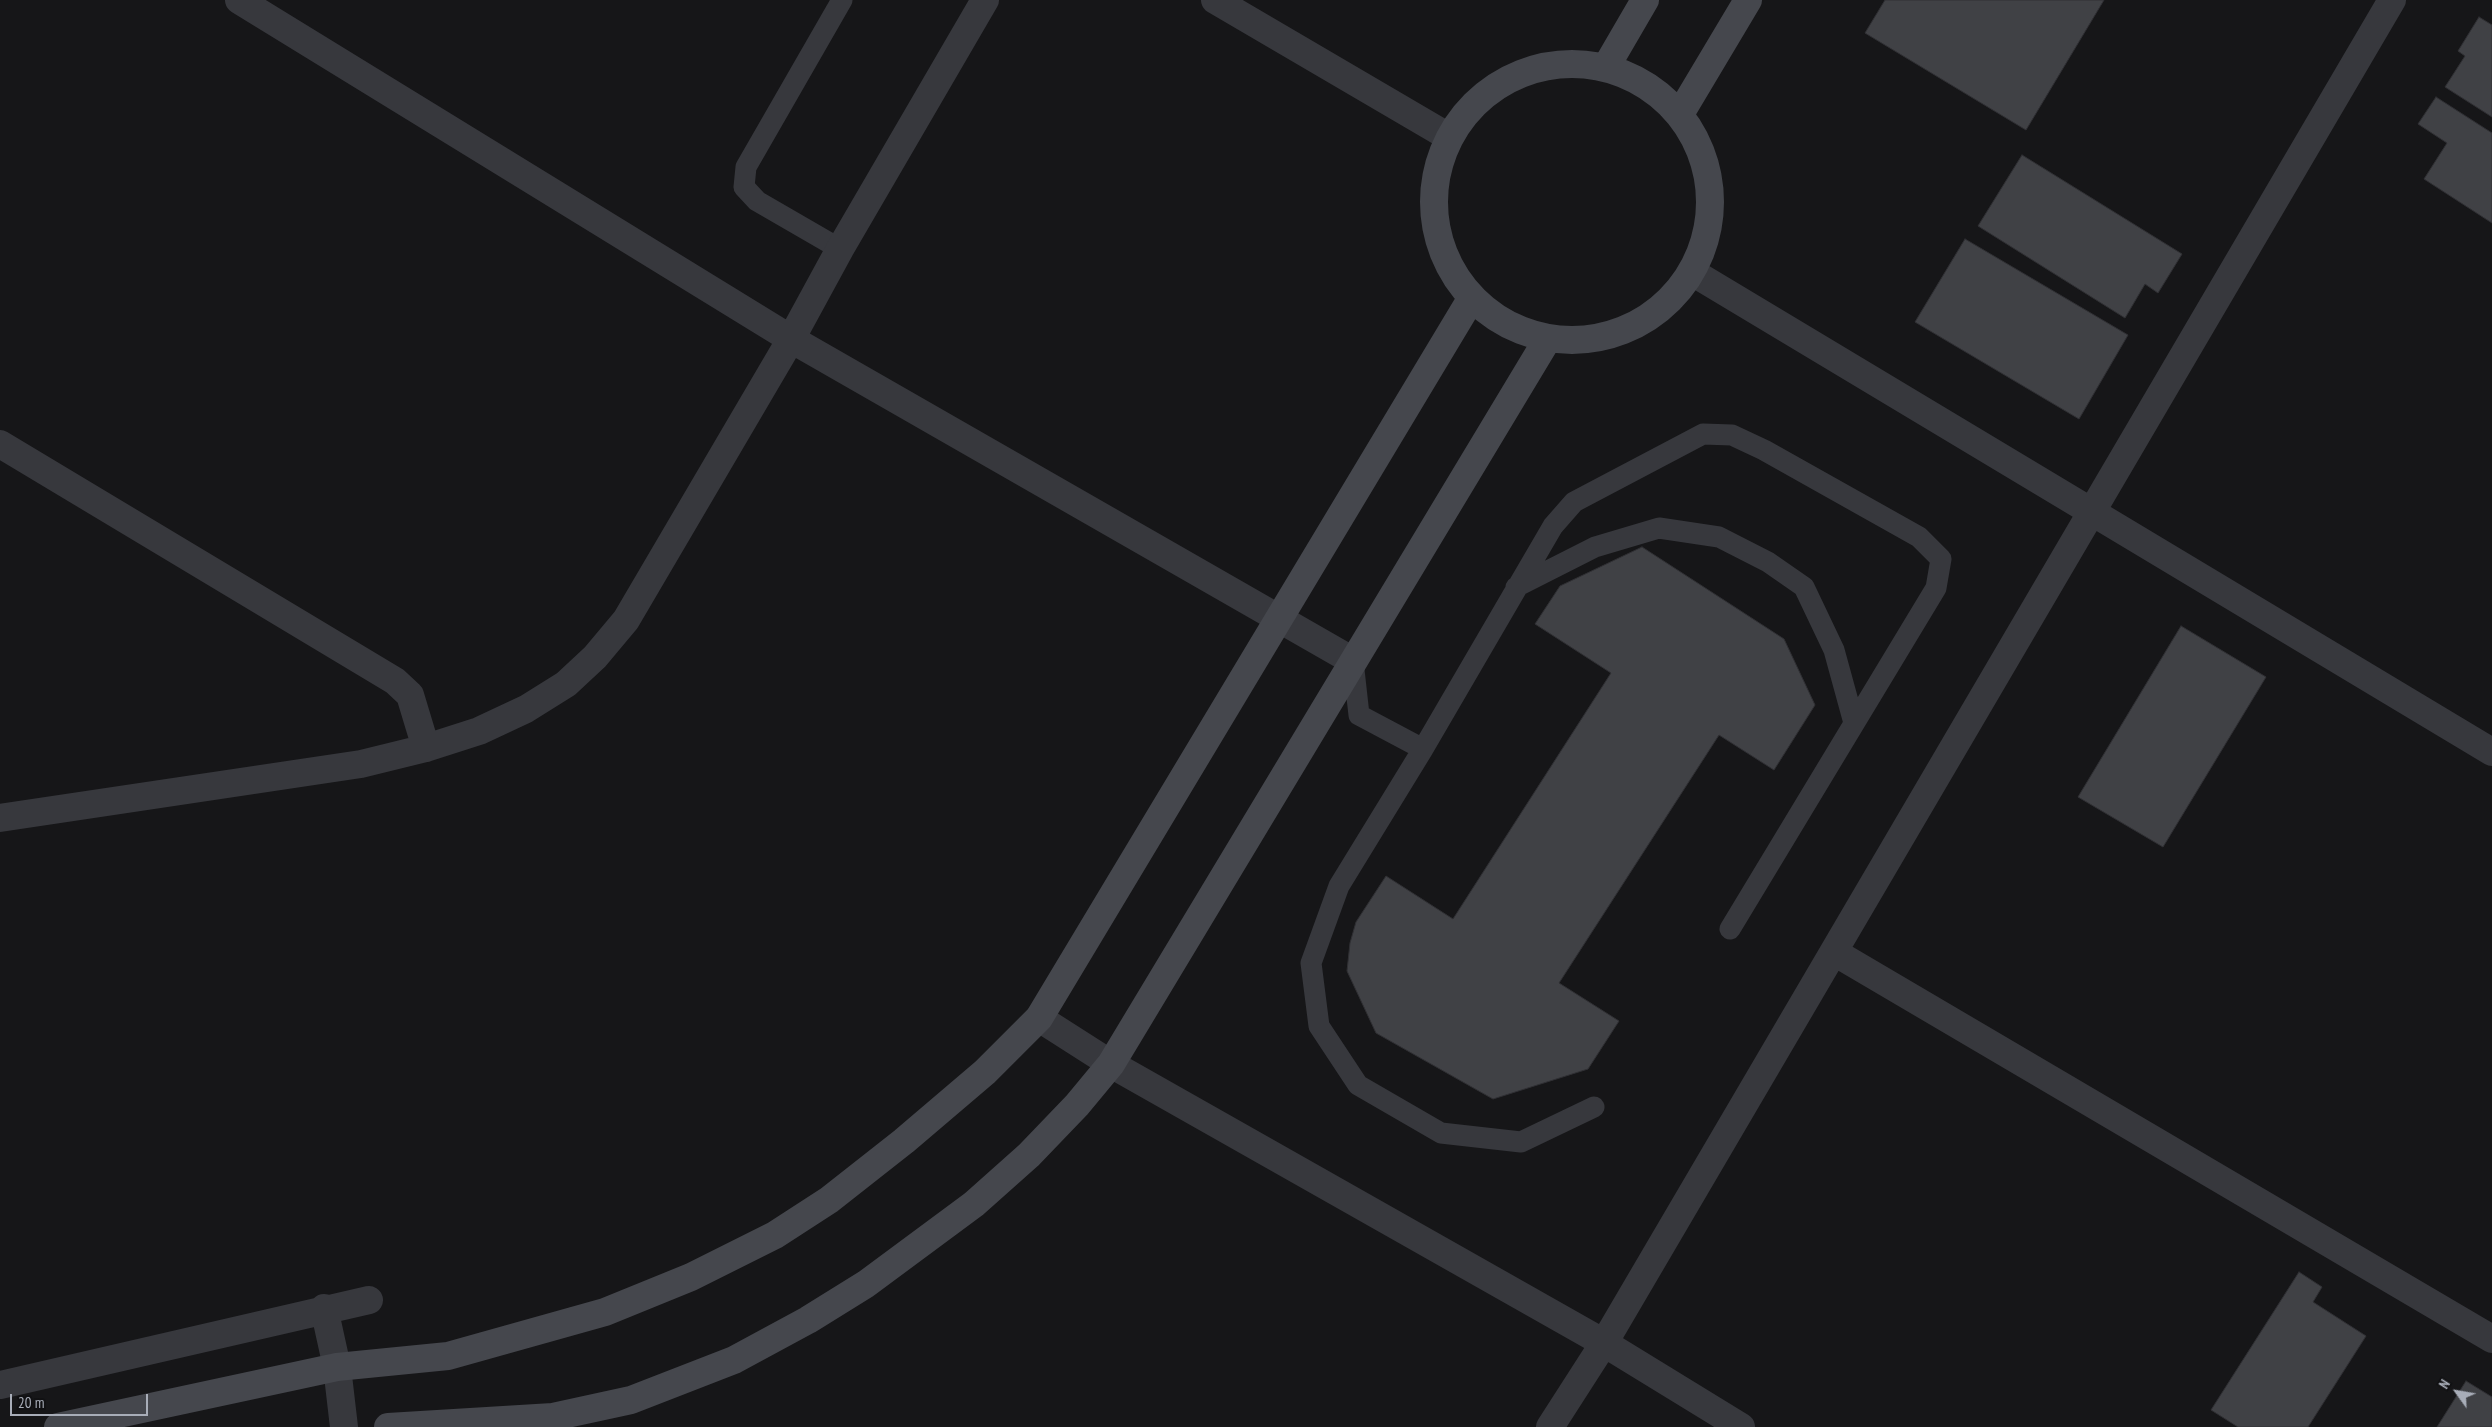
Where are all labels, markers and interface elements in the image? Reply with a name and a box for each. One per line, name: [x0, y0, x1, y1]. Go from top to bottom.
north arrow: [2432, 1367, 2482, 1417]
text: N: [2435, 1376, 2454, 1392]
scale bar: [12, 1384, 150, 1416]
text: 20 m: [18, 1393, 44, 1412]

